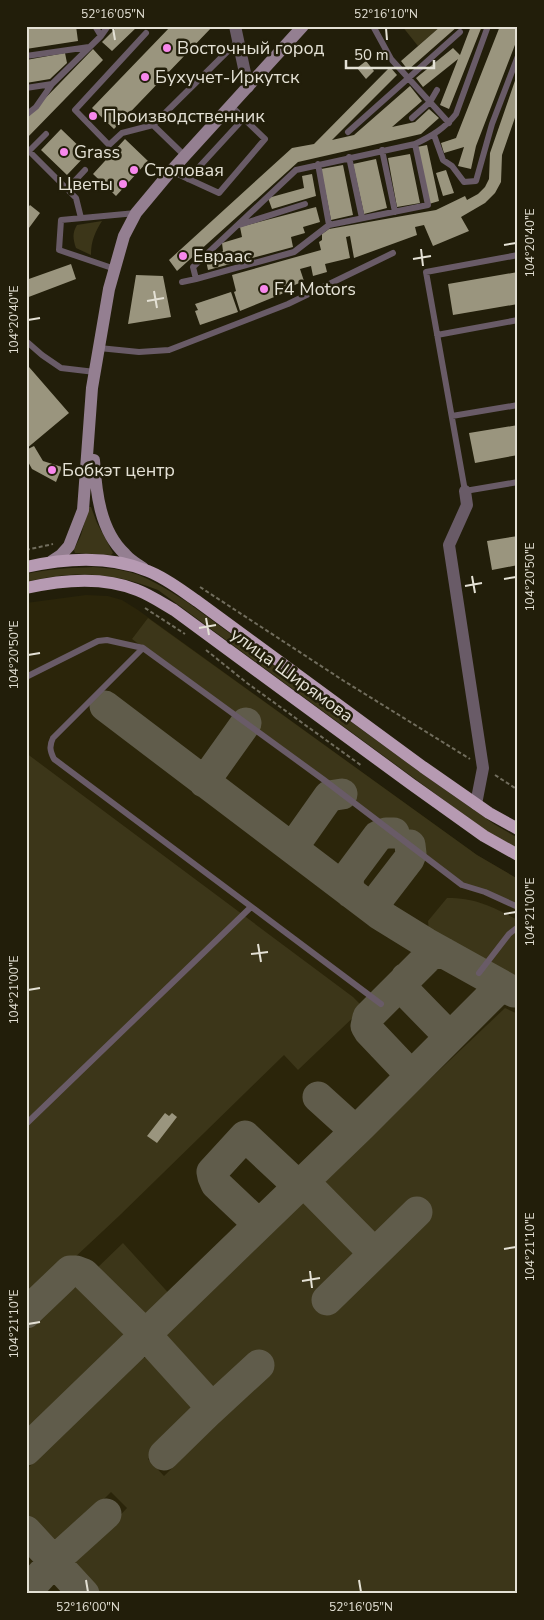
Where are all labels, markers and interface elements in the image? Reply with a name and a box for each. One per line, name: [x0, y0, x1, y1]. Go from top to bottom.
text: 52°16'05"N: [81, 6, 145, 22]
text: 52°16'10"N: [354, 6, 418, 22]
place label: Восточный город: [177, 36, 325, 60]
scale bar: [346, 38, 434, 70]
marker: Восточный город: [161, 42, 173, 54]
text: 50 m: [354, 45, 389, 65]
place label: Бухучет-Иркутск: [155, 65, 300, 89]
marker: Бухучет-Иркутск: [139, 71, 151, 83]
place label: Производственник: [103, 104, 265, 128]
marker: Производственник: [87, 110, 99, 122]
place label: Grass: [74, 140, 120, 164]
marker: Grass: [58, 146, 70, 158]
place label: Столовая: [144, 158, 224, 182]
marker: Столовая: [128, 164, 140, 176]
place label: Цветы: [58, 172, 113, 196]
marker: Цветы: [117, 178, 129, 190]
text: 104°20'40"E: [522, 208, 538, 278]
place label: Евраас: [193, 244, 252, 268]
marker: Евраас: [177, 250, 189, 262]
place label: F4 Motors: [274, 277, 356, 301]
marker: F4 Motors: [258, 283, 270, 295]
text: 104°20'40"E: [6, 285, 22, 355]
place label: Бобкэт центр: [62, 458, 175, 482]
marker: Бобкэт центр: [46, 464, 58, 476]
text: 104°20'50"E: [522, 542, 538, 612]
text: 104°20'50"E: [6, 620, 22, 690]
street label: улица Ширямова: [226, 622, 358, 728]
text: 104°21'00"E: [522, 877, 538, 947]
text: 104°21'00"E: [6, 955, 22, 1025]
text: 104°21'10"E: [522, 1212, 538, 1282]
text: 104°21'10"E: [6, 1289, 22, 1359]
text: 52°16'00"N: [56, 1599, 120, 1615]
text: 52°16'05"N: [329, 1599, 393, 1615]

